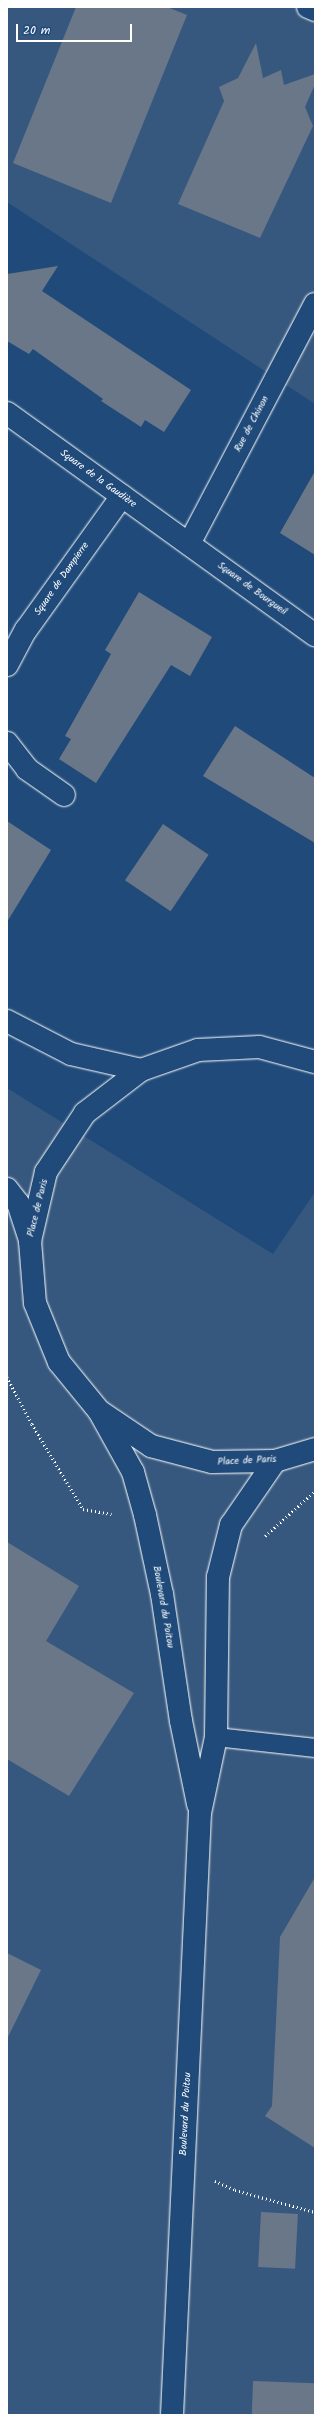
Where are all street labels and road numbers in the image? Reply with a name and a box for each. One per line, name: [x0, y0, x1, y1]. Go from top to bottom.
street label: Rue de Chinon: [232, 394, 272, 454]
street label: Square de la Gaudière: [58, 447, 138, 511]
street label: Square de Dampierre: [32, 540, 92, 618]
street label: Square de Bourgueil: [215, 560, 289, 618]
street label: Place de Paris: [25, 1178, 51, 1238]
street label: Place de Paris: [217, 1453, 277, 1469]
street label: Boulevard du Poitou: [150, 1565, 176, 1649]
street label: Boulevard du Poitou: [178, 2072, 194, 2156]

